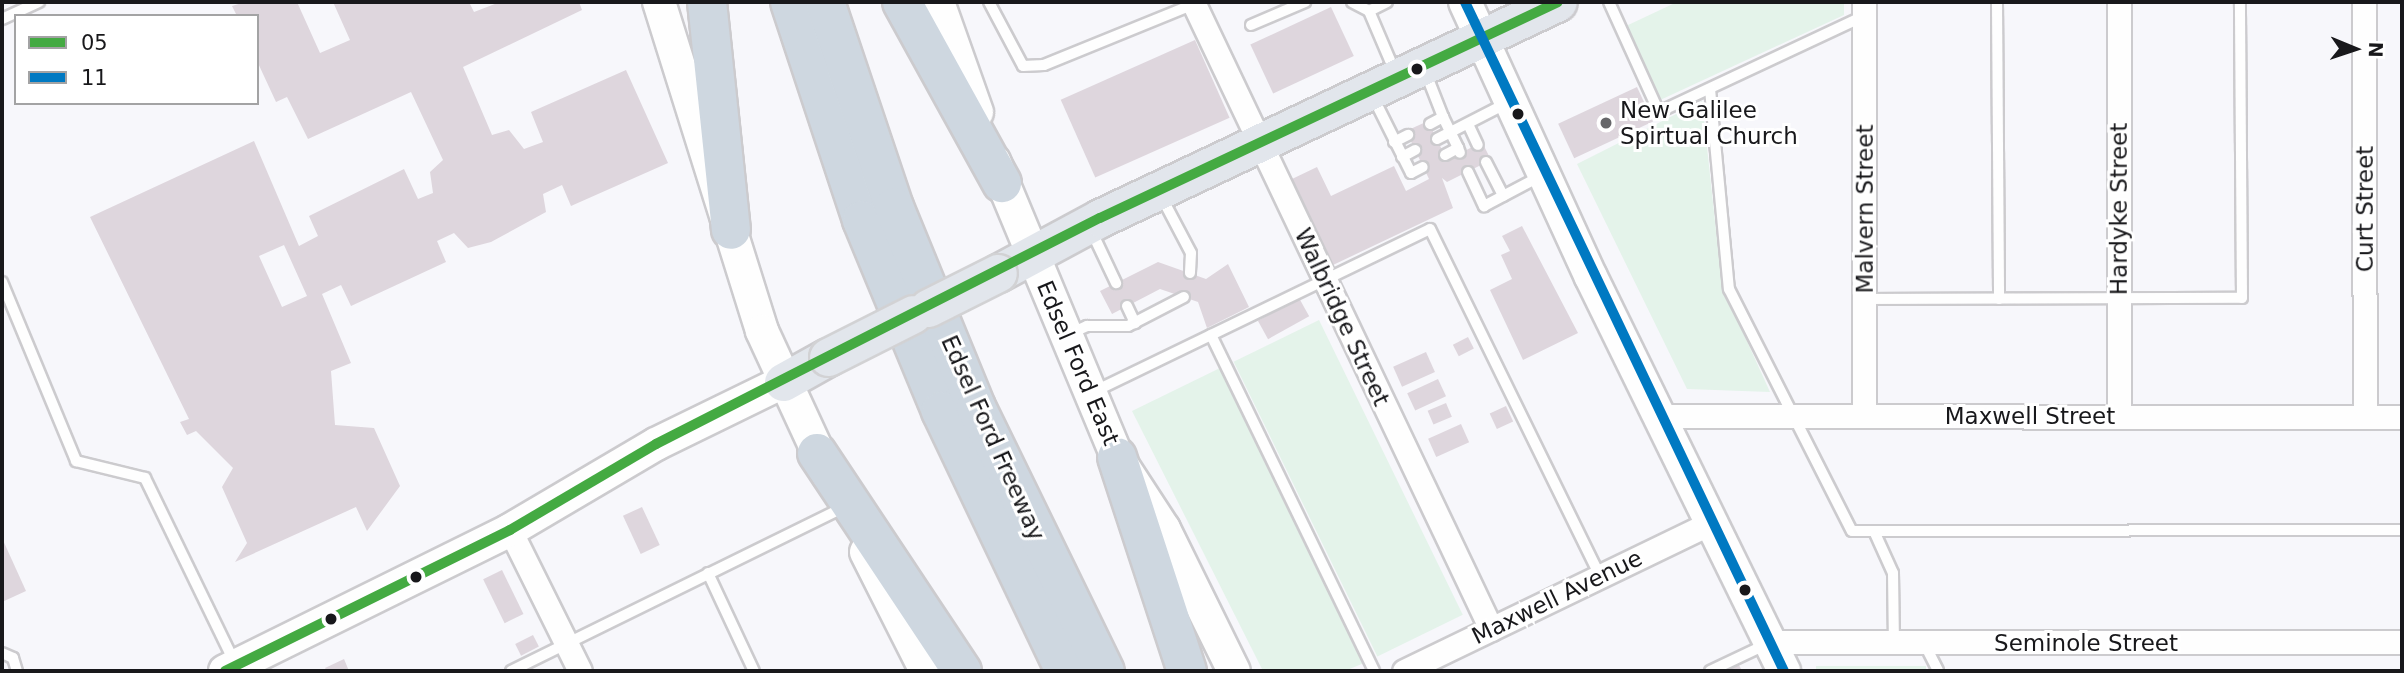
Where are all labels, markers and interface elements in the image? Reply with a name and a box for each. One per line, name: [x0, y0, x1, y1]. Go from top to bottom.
legend: [14, 14, 259, 105]
north arrow: [2320, 14, 2390, 84]
text: 05: [81, 31, 108, 55]
text: N: [2365, 41, 2387, 58]
unlabelled marker: [1410, 62, 1424, 76]
text: 11: [81, 66, 108, 90]
place label: New Galilee Spirtual Church: [1620, 96, 1798, 150]
unlabelled marker: [1511, 107, 1525, 121]
marker: New Galilee Spirtual Church: [1598, 115, 1614, 131]
street label: Hardyke Street: [2105, 123, 2133, 295]
street label: Malvern Street: [1851, 125, 1879, 293]
street label: Curt Street: [2351, 146, 2379, 272]
street label: Walbridge Street: [1289, 224, 1395, 410]
street label: Edsel Ford East: [1031, 277, 1125, 449]
street label: Edsel Ford Freeway: [935, 331, 1051, 545]
street label: Maxwell Street: [1945, 402, 2115, 430]
street label: Maxwell Avenue: [1467, 544, 1647, 650]
unlabelled marker: [409, 570, 423, 584]
unlabelled marker: [1738, 583, 1752, 597]
unlabelled marker: [324, 612, 338, 626]
street label: Seminole Street: [1994, 629, 2178, 657]

